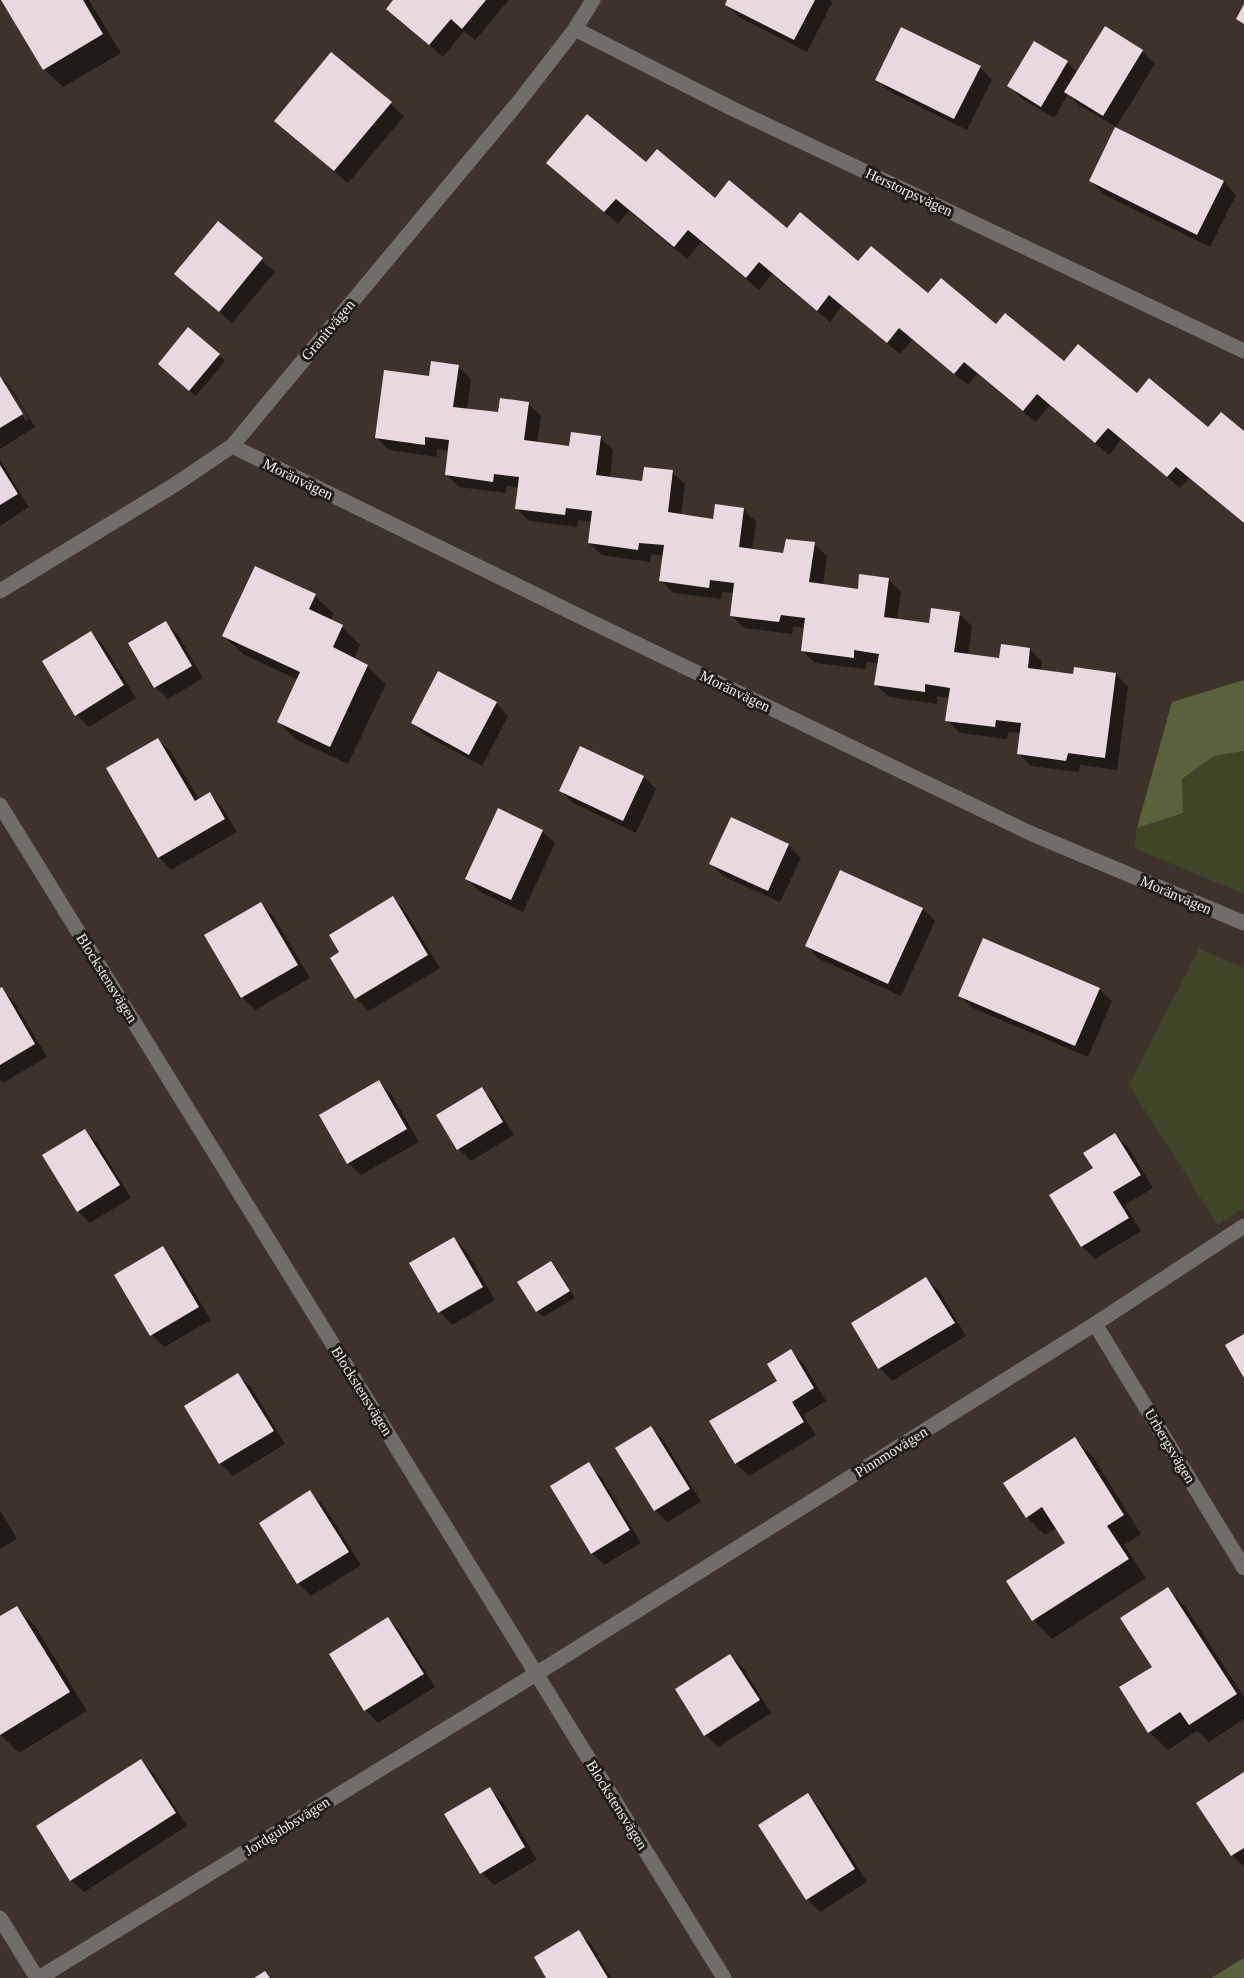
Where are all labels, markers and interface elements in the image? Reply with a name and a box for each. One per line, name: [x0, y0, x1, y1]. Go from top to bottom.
street label: Herstorpsvägen: [863, 165, 955, 219]
street label: Granitvägen: [298, 296, 358, 364]
street label: Moränvägen: [260, 455, 336, 503]
street label: Moränvägen: [697, 667, 773, 715]
street label: Moränvägen: [1138, 873, 1214, 917]
street label: Blockstensvägen: [73, 931, 141, 1026]
street label: Blockstensvägen: [328, 1344, 396, 1439]
street label: Urbergsvägen: [1142, 1406, 1199, 1486]
street label: Pinnmovägen: [852, 1423, 931, 1481]
street label: Blockstensvägen: [583, 1758, 651, 1853]
street label: Jordgubbsvägen: [241, 1793, 333, 1859]

